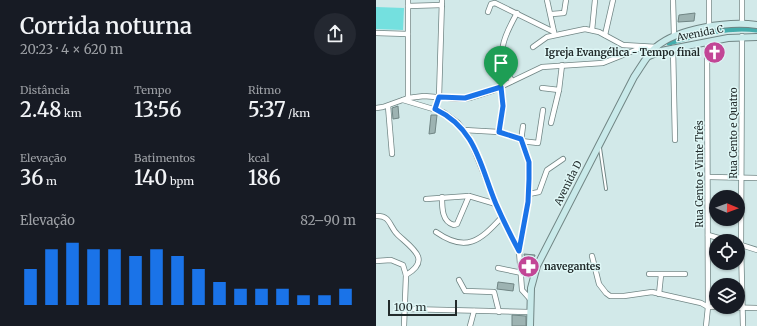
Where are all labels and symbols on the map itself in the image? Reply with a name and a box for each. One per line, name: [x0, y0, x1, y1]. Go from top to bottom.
street label: Avenida C: [674, 22, 725, 44]
church icon: Igreja Evangélica - Tempo final: [702, 39, 728, 65]
pin: [484, 46, 518, 87]
place label: Igreja Evangélica - Tempo final: [545, 46, 701, 59]
street label: Rua Cento e Quatro: [727, 87, 740, 179]
street label: Rua Cento e Vinte Três: [693, 120, 706, 228]
street label: Avenida D: [551, 158, 585, 208]
north arrow: [709, 190, 745, 226]
pharmacy icon: navegantes: [516, 253, 542, 279]
place label: navegantes: [544, 260, 600, 273]
scale bar: [388, 298, 457, 317]

